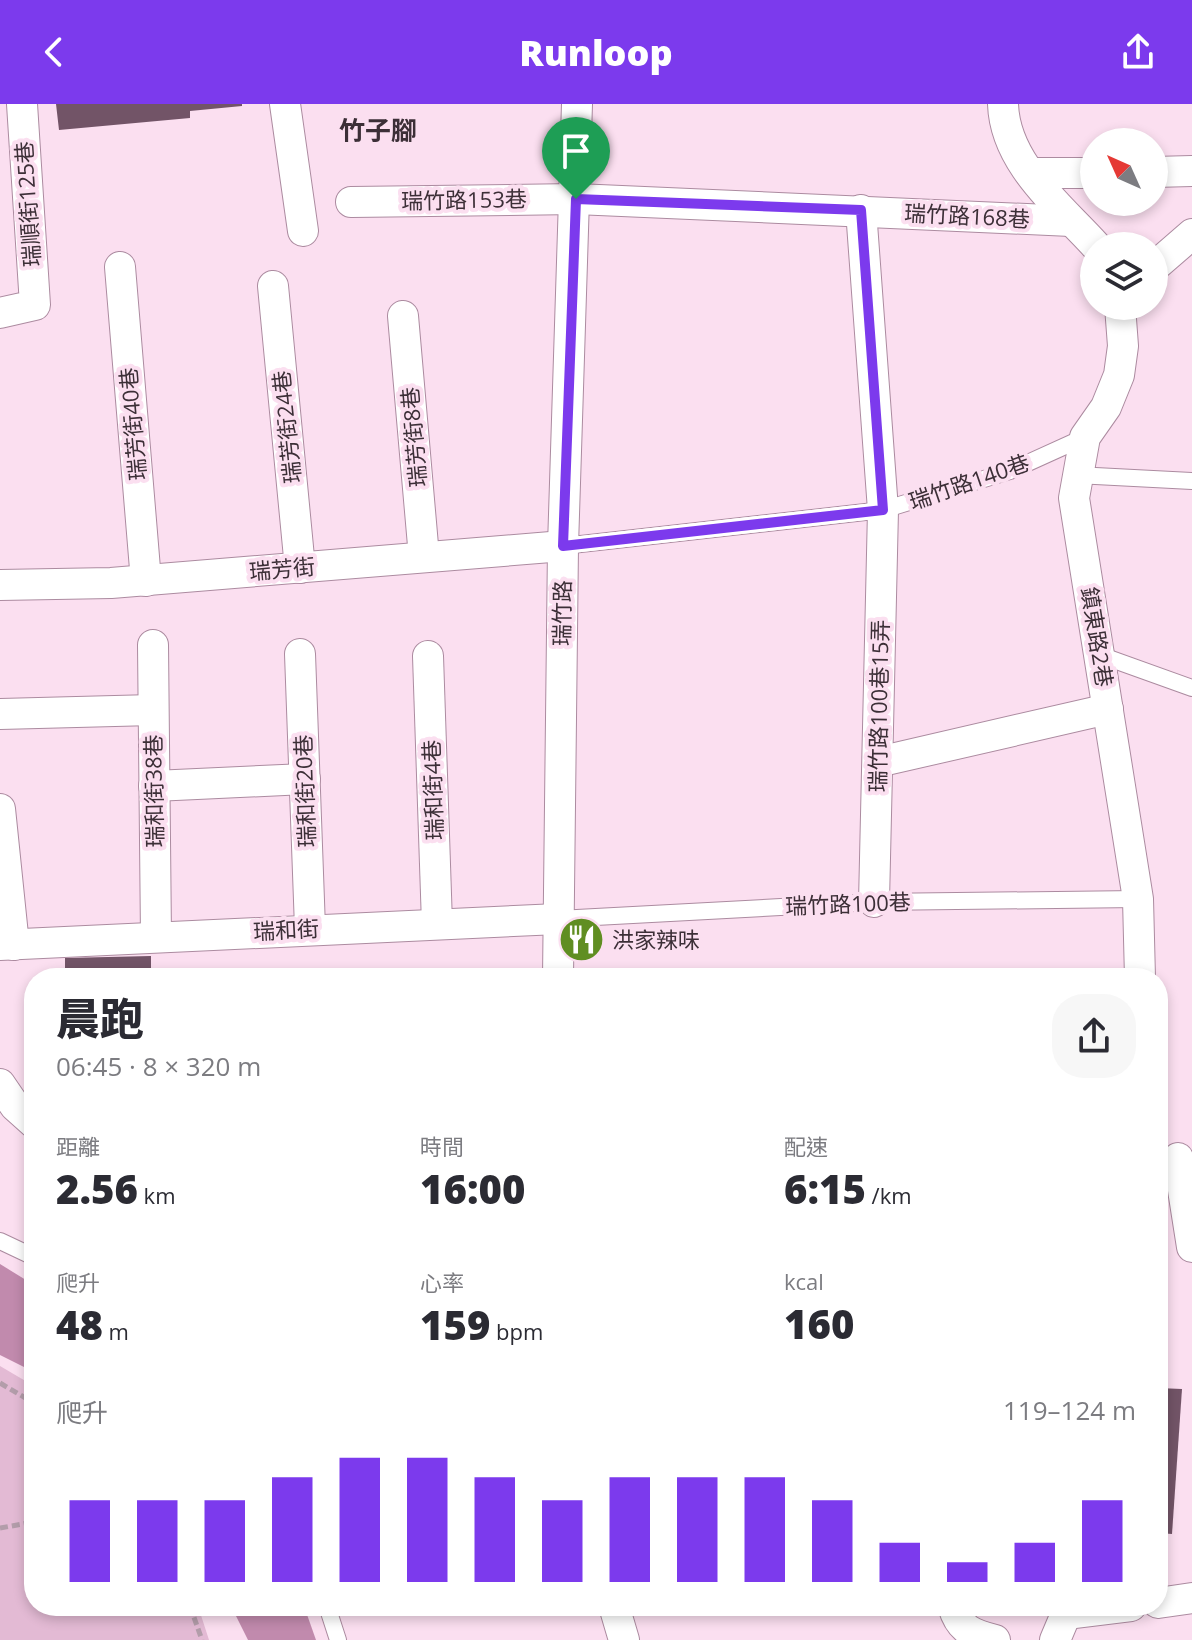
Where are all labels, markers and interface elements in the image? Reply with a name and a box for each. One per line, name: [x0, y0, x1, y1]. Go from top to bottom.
text: Runloop: [519, 28, 673, 77]
icon: back: [32, 30, 76, 74]
icon: share: [1116, 30, 1160, 74]
district label: 竹子腳: [339, 112, 417, 148]
pin: [542, 117, 610, 199]
north arrow: [1080, 128, 1168, 216]
map controls: [1080, 128, 1168, 320]
icon: arrive: [554, 129, 598, 173]
street label: 瑞順街125巷: [8, 140, 46, 268]
street label: 瑞竹路153巷: [401, 183, 527, 215]
street label: 瑞竹路168巷: [903, 197, 1031, 233]
button: layers: [1080, 232, 1168, 320]
street label: 瑞芳街40巷: [112, 366, 152, 482]
street label: 瑞芳街24巷: [265, 369, 307, 485]
street label: 瑞芳街8巷: [394, 386, 432, 488]
street label: 瑞竹路140巷: [904, 446, 1033, 516]
street label: 瑞芳街: [248, 550, 316, 586]
street label: 瑞竹路: [545, 580, 577, 646]
street label: 鎮東路2巷: [1075, 585, 1121, 689]
street label: 瑞竹路100巷15弄: [861, 619, 895, 793]
street label: 瑞和街38巷: [137, 734, 169, 848]
street label: 瑞和街20巷: [287, 734, 321, 848]
street label: 瑞和街4巷: [415, 739, 449, 841]
street label: 瑞竹路100巷: [785, 886, 911, 920]
street label: 瑞和街: [252, 912, 320, 946]
restaurant icon: 洪家辣味: [557, 916, 605, 964]
place label: 洪家辣味: [612, 924, 700, 954]
text: 晨跑: [56, 988, 144, 1048]
button: share: [1052, 994, 1136, 1078]
text: 06:45 · 8 × 320 m: [56, 1048, 261, 1084]
text: 距離: [56, 1131, 100, 1161]
text: 時間: [420, 1131, 464, 1161]
text: 配速: [784, 1131, 828, 1161]
text: 2.56: [56, 1161, 138, 1216]
text: 16:00: [420, 1161, 525, 1216]
text: 6:15: [784, 1161, 866, 1216]
text: km: [138, 1180, 176, 1210]
text: /km: [866, 1180, 912, 1210]
text: kcal: [784, 1266, 824, 1296]
text: 爬升: [56, 1267, 100, 1297]
text: 心率: [420, 1267, 464, 1297]
text: 160: [784, 1296, 854, 1351]
text: 48: [56, 1297, 103, 1352]
text: 159: [420, 1297, 490, 1352]
text: m: [103, 1316, 129, 1346]
text: bpm: [490, 1316, 543, 1346]
text: 119–124 m: [1003, 1392, 1136, 1428]
text: 爬升: [56, 1394, 108, 1430]

